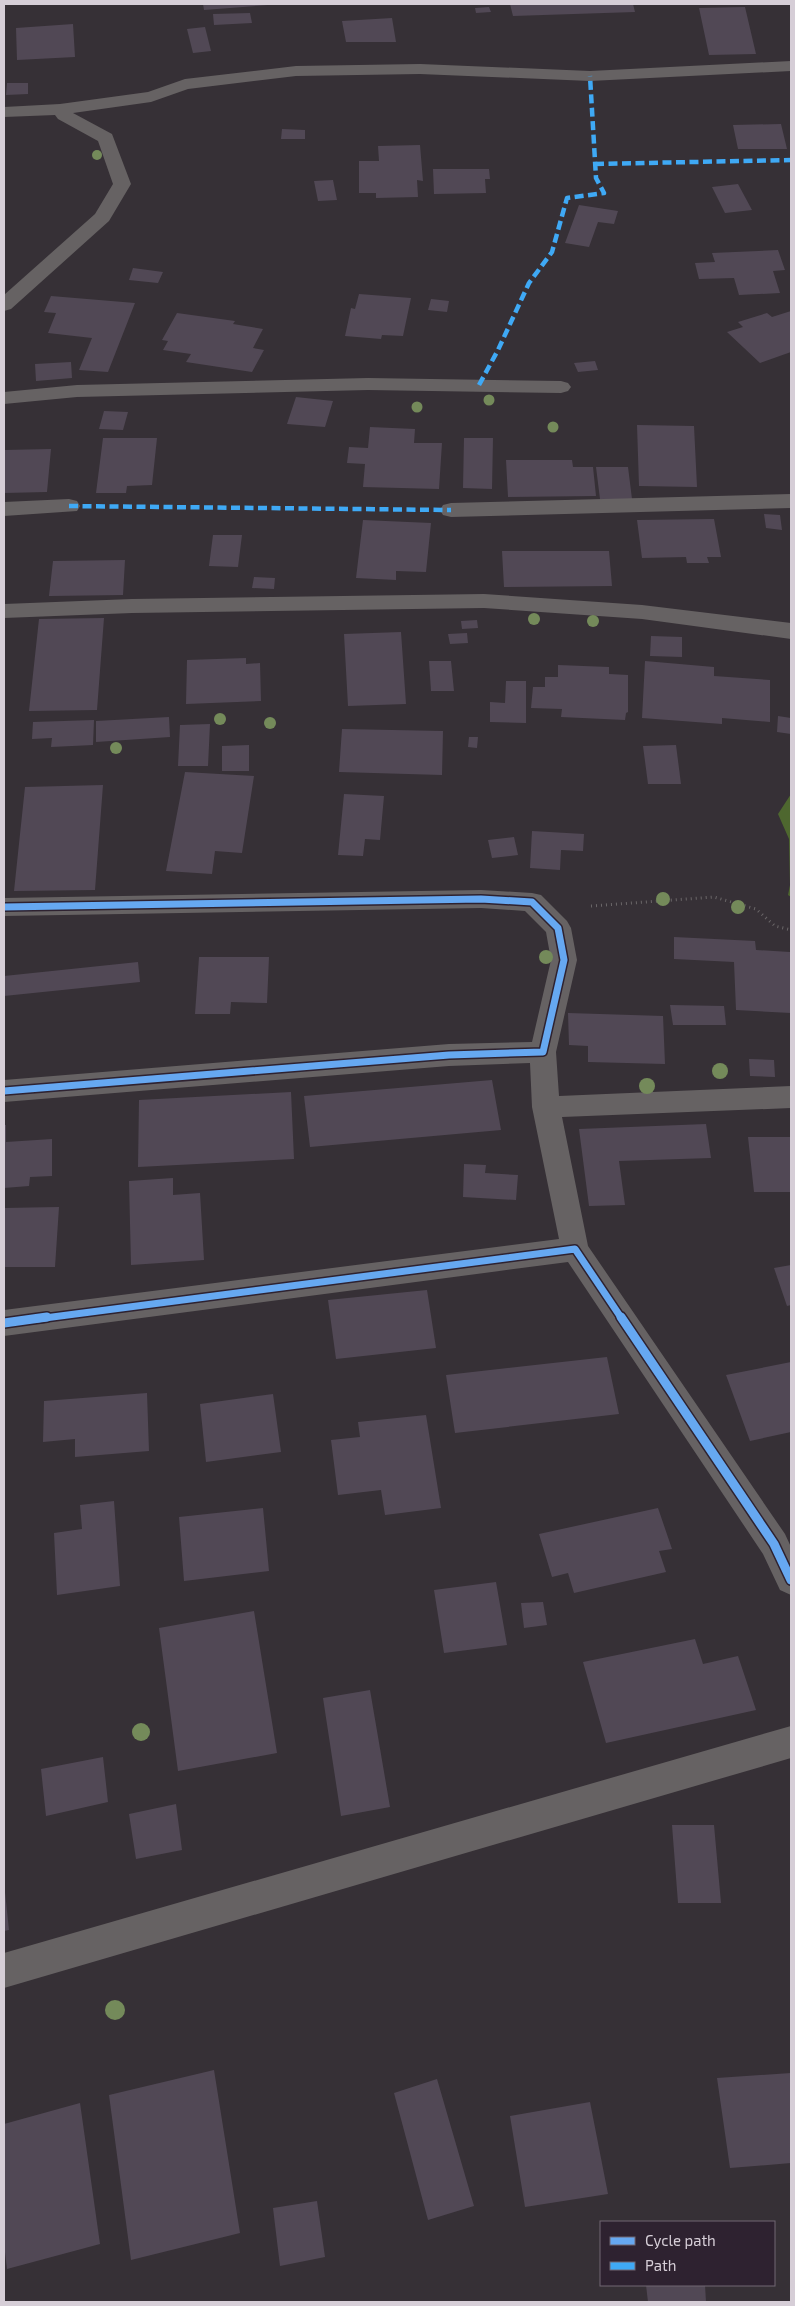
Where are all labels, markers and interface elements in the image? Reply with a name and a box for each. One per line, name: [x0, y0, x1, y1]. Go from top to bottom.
legend: [600, 2221, 775, 2286]
text: Cycle path: [645, 2231, 716, 2249]
text: Path: [645, 2256, 676, 2274]

